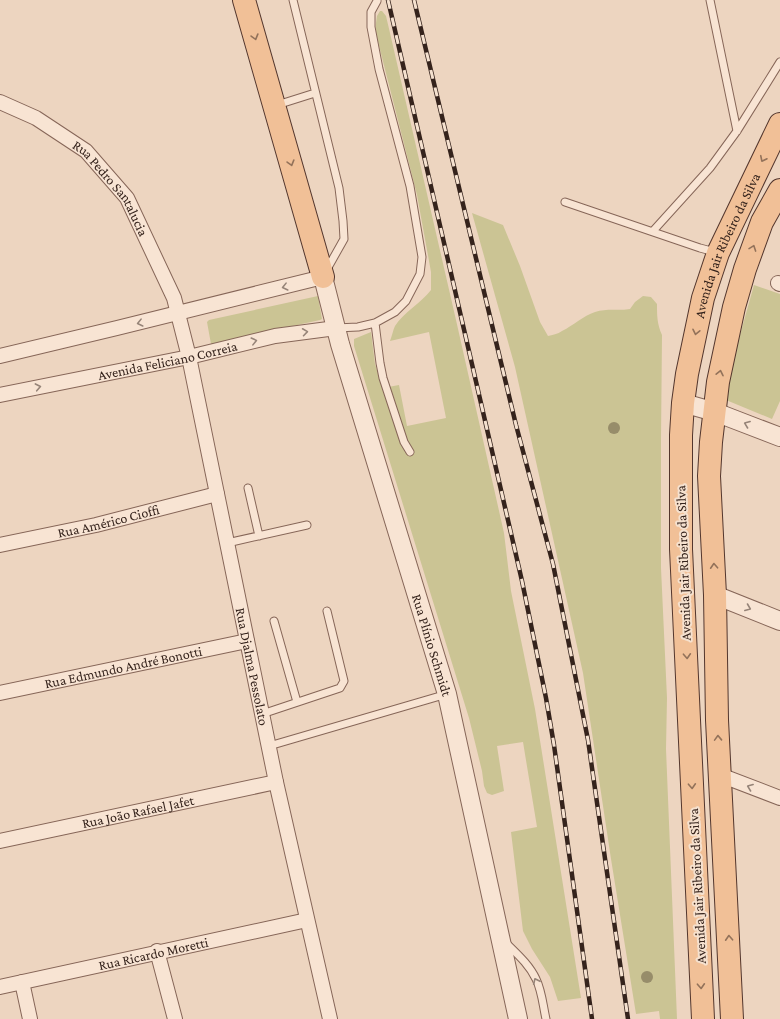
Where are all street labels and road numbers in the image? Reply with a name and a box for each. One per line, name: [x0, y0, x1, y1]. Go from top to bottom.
street label: Rua Pedro Santalucia: [70, 137, 152, 239]
street label: Avenida Jair Ribeiro da Silva: [691, 170, 764, 320]
street label: Avenida Feliciano Correia: [96, 337, 239, 383]
street label: Avenida Jair Ribeiro da Silva: [672, 484, 694, 641]
street label: Rua Américo Cioffi: [56, 501, 161, 541]
street label: Rua Plínio Schmidt: [409, 592, 455, 699]
street label: Rua Djalma Pessolato: [232, 606, 272, 727]
street label: Rua Edmundo André Bonotti: [43, 643, 204, 691]
street label: Rua João Rafael Jafet: [80, 792, 196, 831]
street label: Avenida Jair Ribeiro da Silva: [685, 807, 709, 964]
street label: Rua Ricardo Moretti: [97, 934, 210, 973]

